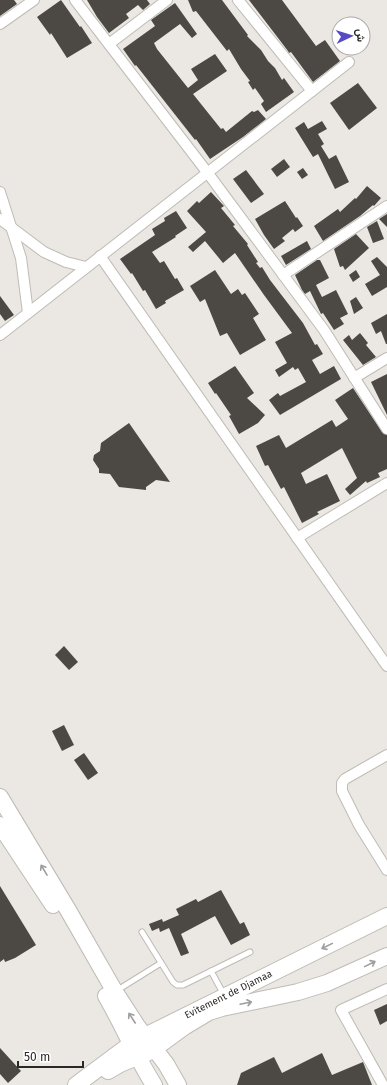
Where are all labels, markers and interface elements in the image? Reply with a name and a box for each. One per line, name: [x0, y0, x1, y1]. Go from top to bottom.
north arrow: [331, 16, 371, 56]
text: ش: [354, 28, 367, 42]
one-way arrow: [40, 864, 48, 876]
one-way arrow: [321, 942, 333, 950]
one-way arrow: [363, 960, 375, 967]
street label: Evitement de Djamaa: [183, 968, 274, 1021]
one-way arrow: [239, 998, 252, 1006]
one-way arrow: [128, 1013, 136, 1024]
scale bar: [18, 1043, 83, 1069]
text: 50 m: [24, 1050, 50, 1064]

